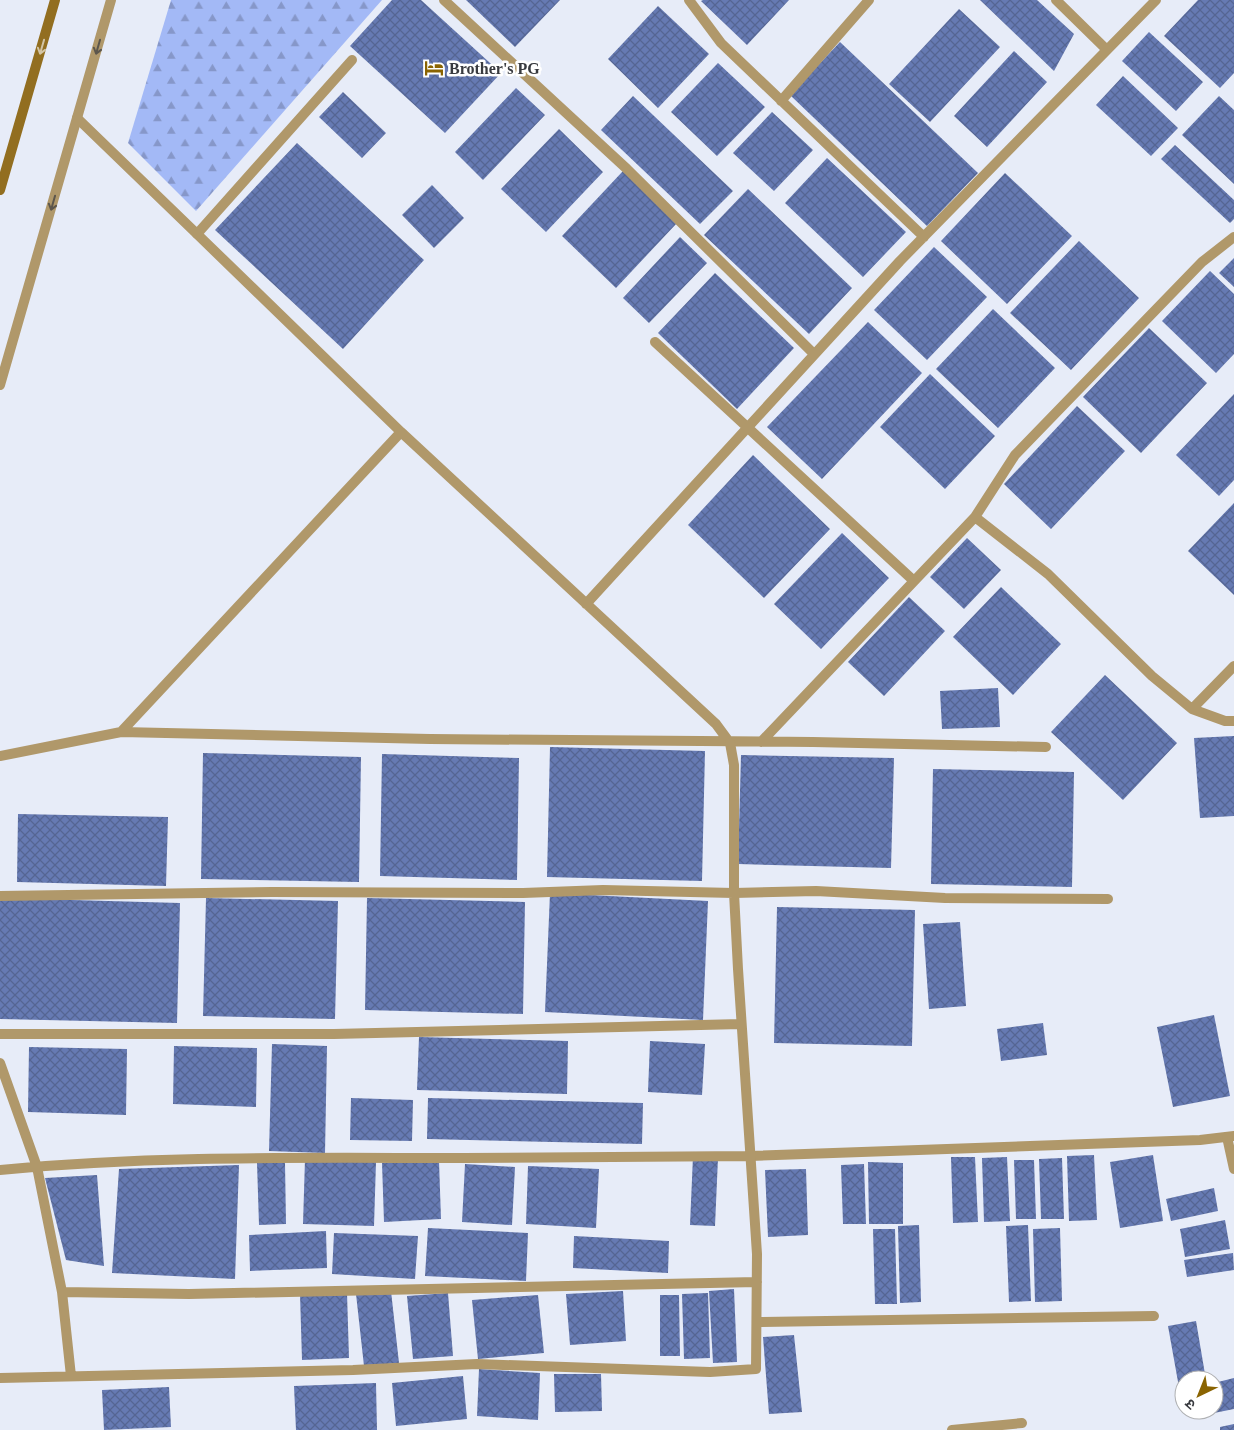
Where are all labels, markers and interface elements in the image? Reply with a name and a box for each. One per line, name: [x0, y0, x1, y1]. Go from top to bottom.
one-way arrow: [36, 38, 46, 54]
one-way arrow: [92, 38, 102, 54]
hotel icon: Brother's PG: [423, 57, 445, 79]
place label: Brother's PG: [449, 60, 540, 77]
one-way arrow: [47, 195, 57, 211]
north arrow: [1174, 1370, 1224, 1420]
text: उ: [1182, 1395, 1199, 1412]

